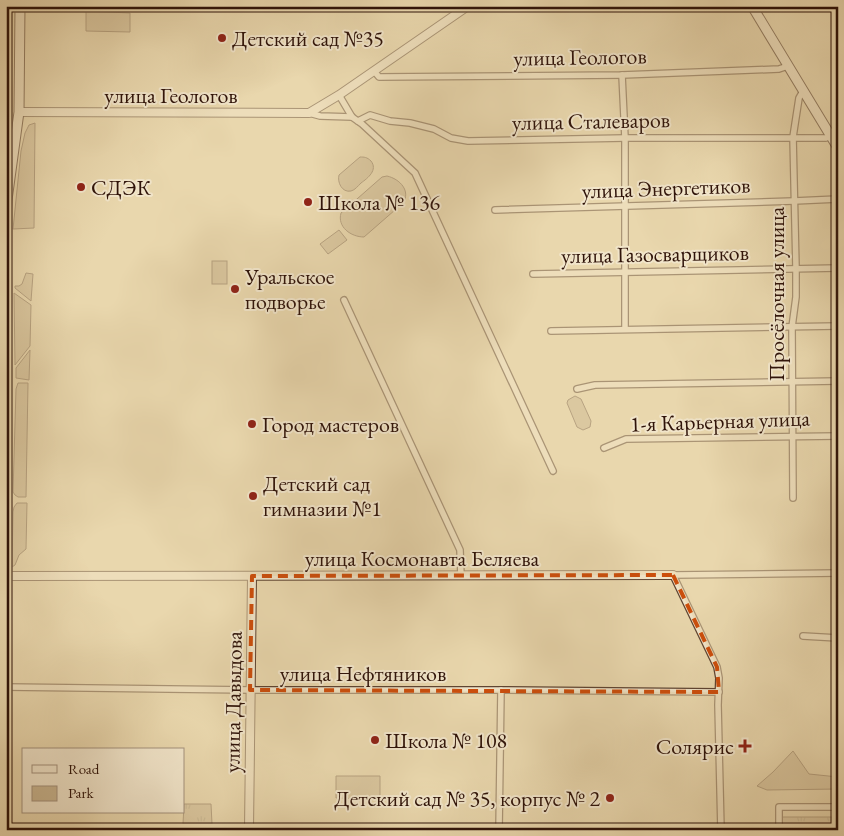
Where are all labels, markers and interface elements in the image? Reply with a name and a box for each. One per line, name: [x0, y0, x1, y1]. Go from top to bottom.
place label: Детский сад №35: [232, 24, 384, 53]
marker: Детский сад №35: [216, 32, 228, 44]
street label: улица Геологов: [513, 41, 647, 73]
street label: улица Геологов: [104, 81, 238, 110]
street label: улица Сталеваров: [512, 105, 670, 137]
street label: улица Энергетиков: [581, 171, 751, 205]
place label: СДЭК: [91, 173, 151, 202]
marker: СДЭК: [75, 181, 87, 193]
place label: Школа № 136: [318, 188, 441, 217]
marker: Школа № 136: [302, 196, 314, 208]
street label: Просёлочная улица: [762, 206, 791, 381]
street label: улица Газосварщиков: [561, 238, 749, 270]
place label: Уральское подворье: [244, 262, 335, 316]
marker: Уральское подворье: [229, 283, 241, 295]
street label: 1-я Карьерная улица: [629, 403, 811, 439]
place label: Город мастеров: [262, 410, 399, 439]
marker: Город мастеров: [246, 418, 258, 430]
place label: Детский сад гимназии №1: [263, 469, 382, 523]
marker: Детский сад гимназии №1: [247, 490, 259, 502]
street label: улица Космонавта Беляева: [305, 544, 540, 573]
street label: улица Давыдова: [217, 631, 249, 773]
street label: улица Нефтяников: [280, 659, 446, 688]
place label: Школа № 108: [385, 726, 507, 755]
place label: Солярис: [656, 732, 734, 761]
marker: Школа № 108: [369, 734, 381, 746]
marker: Солярис: [738, 739, 752, 753]
legend: [22, 748, 185, 814]
text: Road: [68, 759, 100, 778]
text: Park: [68, 783, 95, 802]
place label: Детский сад № 35, корпус № 2: [334, 784, 600, 813]
marker: Детский сад № 35, корпус № 2: [604, 792, 616, 804]

